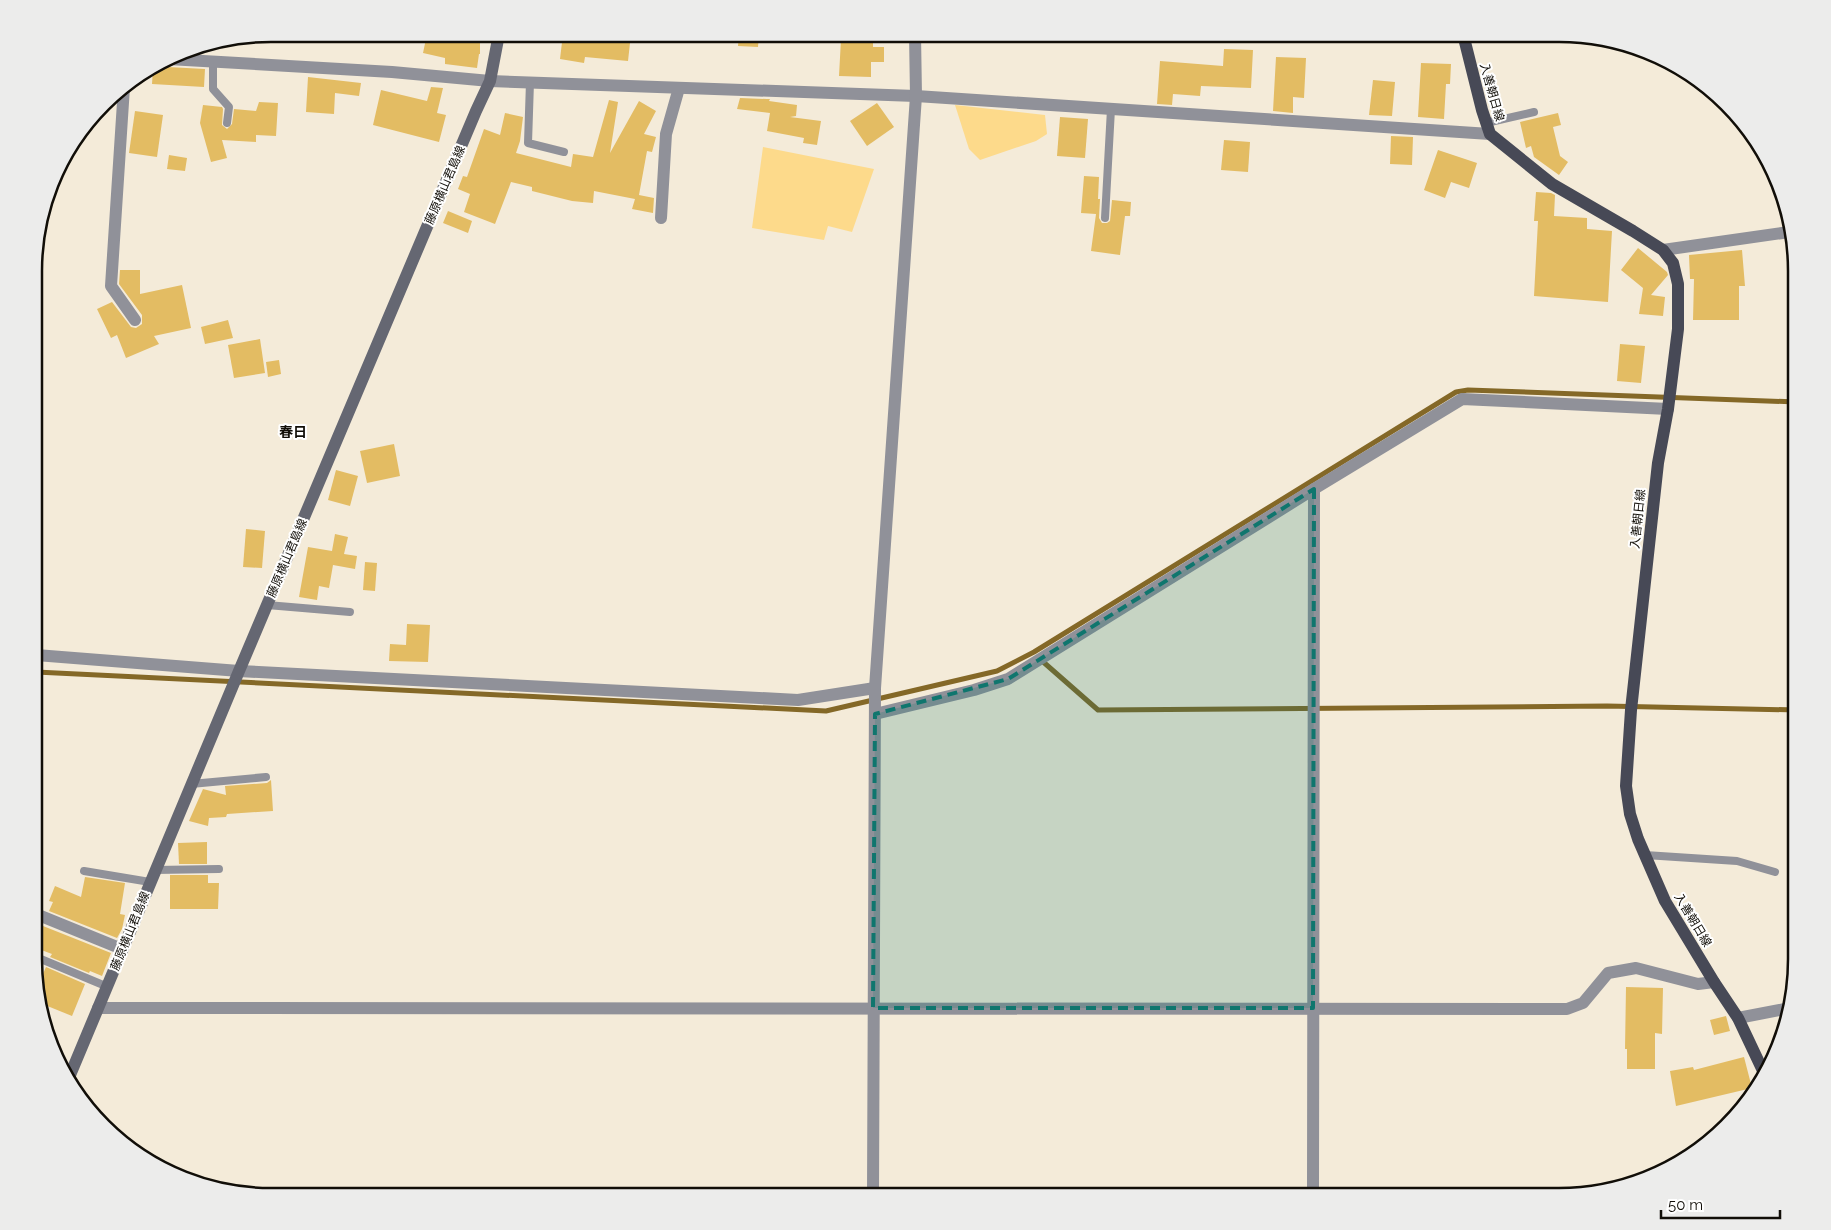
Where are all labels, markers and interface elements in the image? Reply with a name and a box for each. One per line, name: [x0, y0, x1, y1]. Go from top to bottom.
street label: 入善朝日線: [1477, 61, 1507, 123]
street label: 藤原横山君島線: [422, 144, 468, 226]
district label: 春日: [279, 424, 307, 440]
street label: 入善朝日線: [1628, 488, 1648, 550]
street label: 藤原横山君島線: [264, 517, 310, 599]
street label: 藤原横山君島線: [108, 889, 152, 973]
street label: 入善朝日線: [1672, 891, 1714, 949]
scale bar: [1661, 1188, 1780, 1220]
text: 50 m: [1668, 1196, 1703, 1214]

